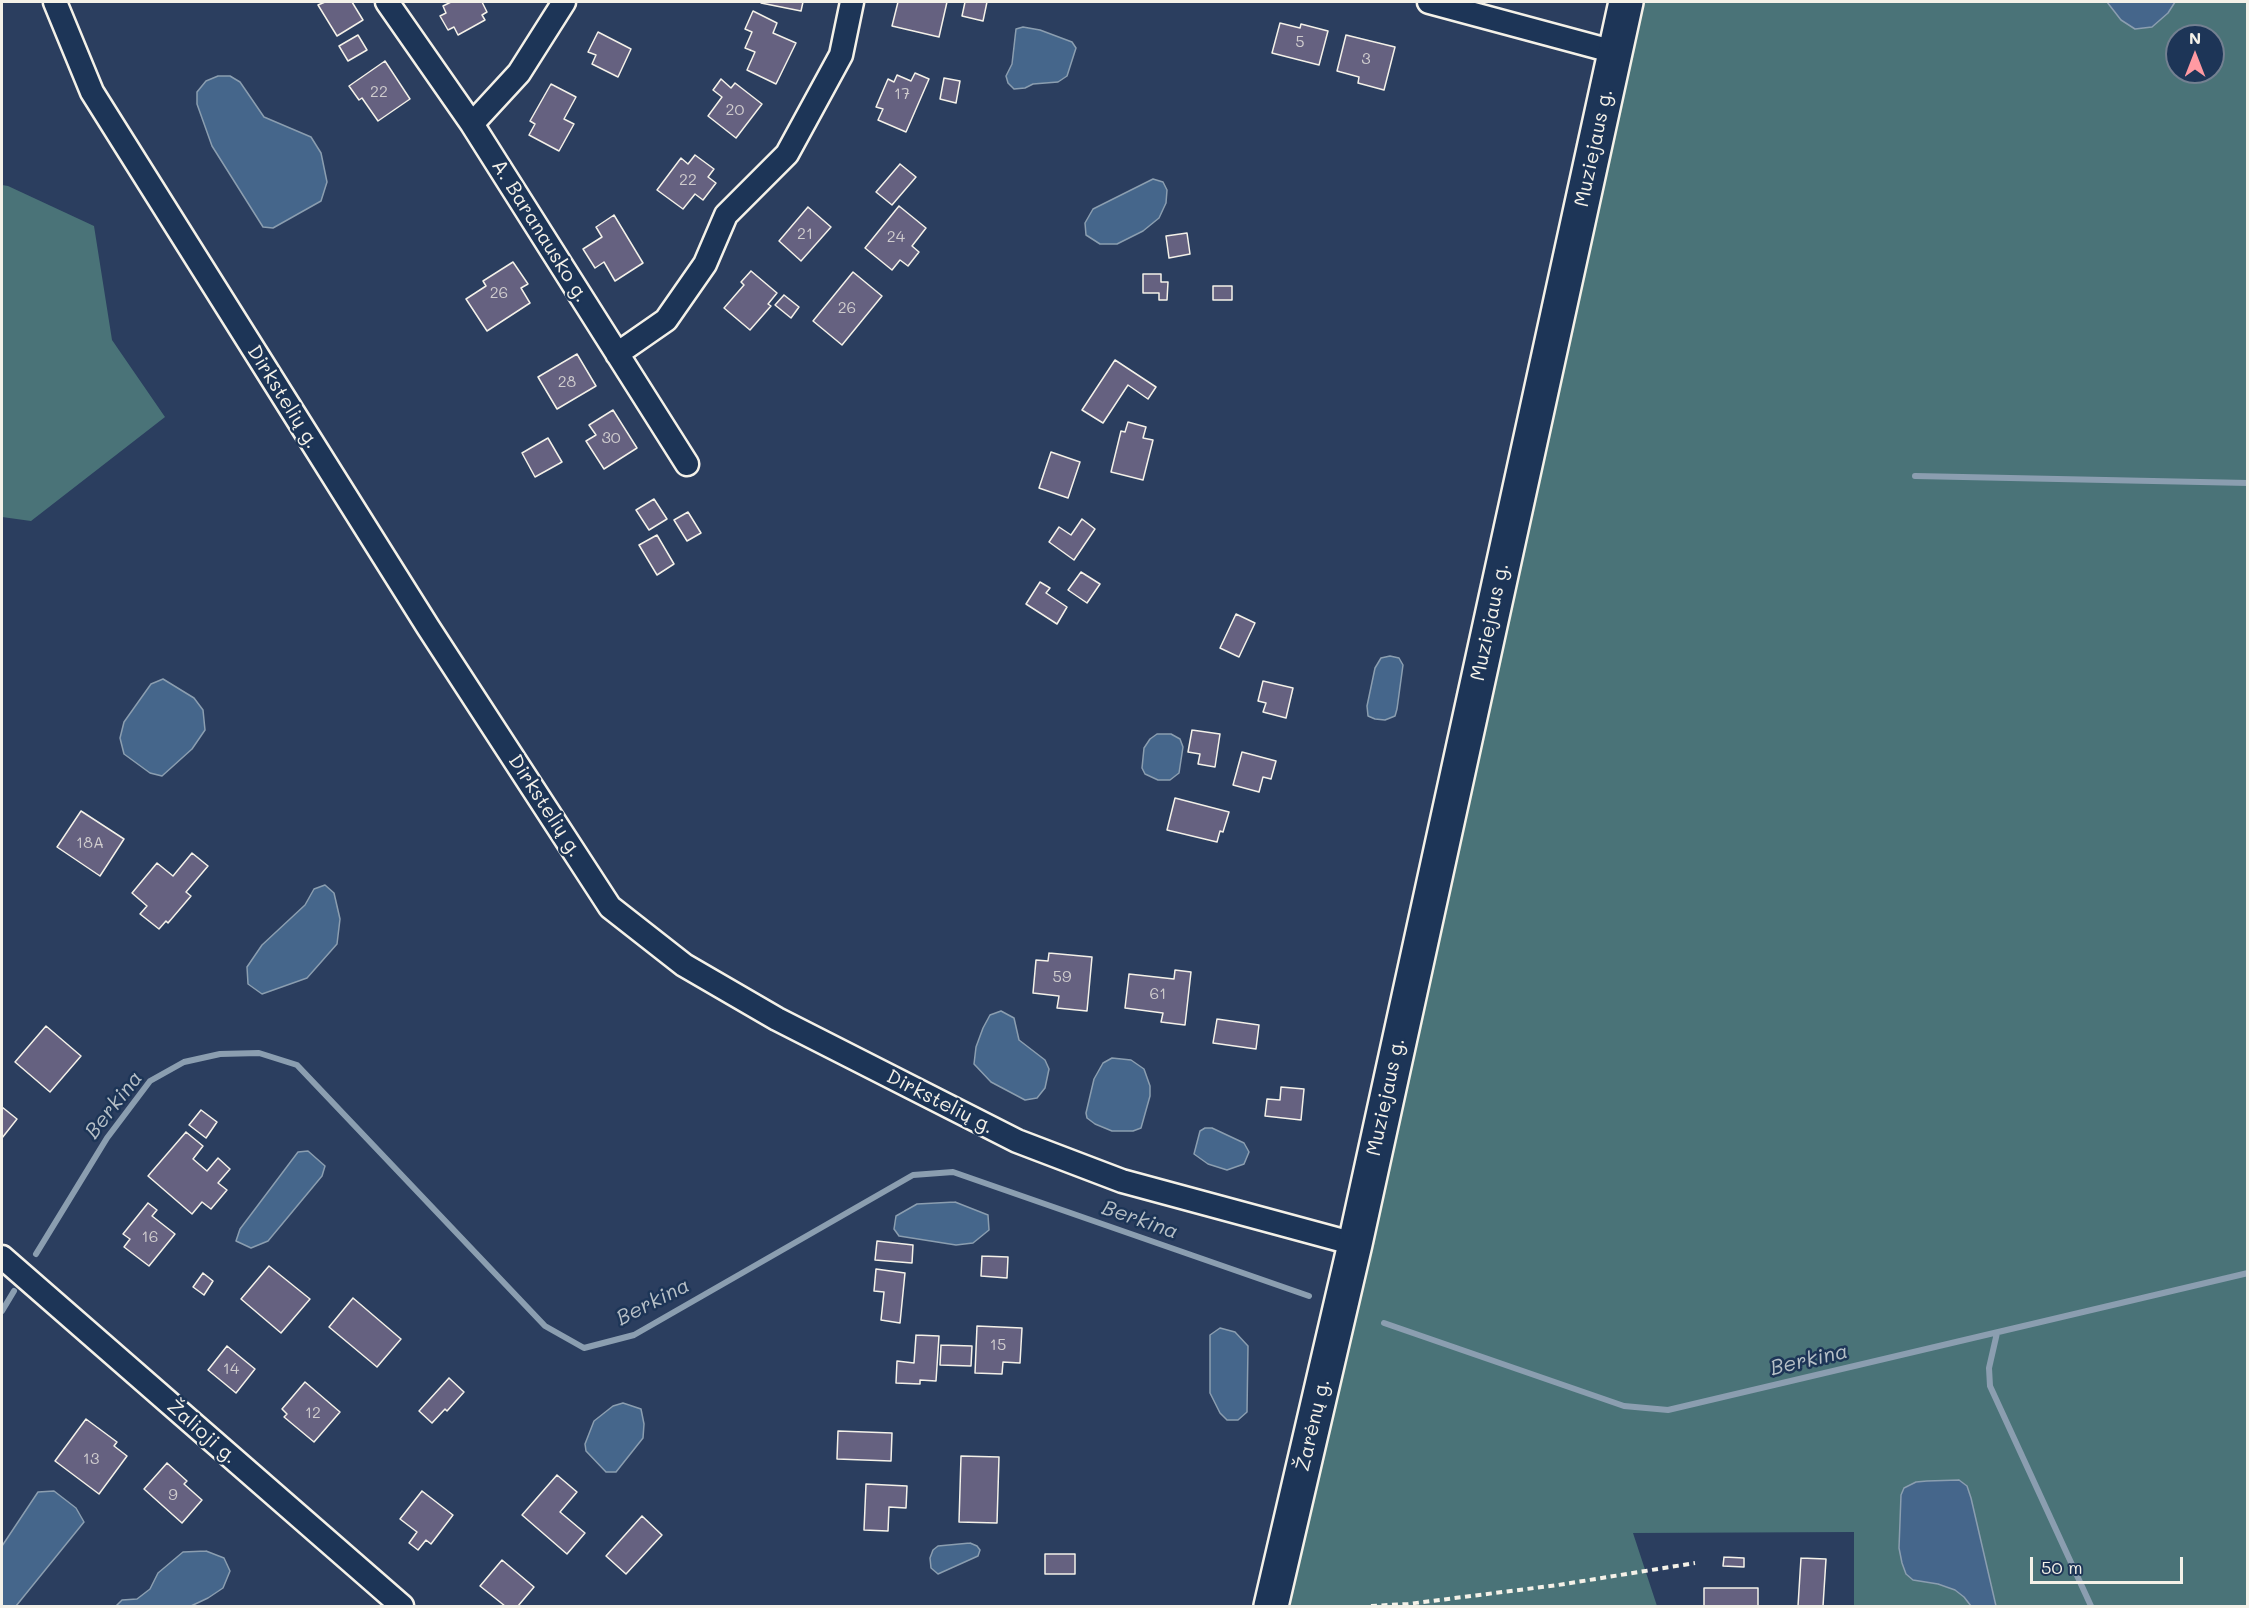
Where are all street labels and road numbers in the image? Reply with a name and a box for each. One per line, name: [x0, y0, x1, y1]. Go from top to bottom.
street label: Muziejaus g.: [1570, 87, 1618, 209]
street label: A. Baranausko g.: [486, 155, 594, 307]
street label: Dirkstelių g.: [242, 341, 324, 453]
street label: Muziejaus g.: [1466, 561, 1514, 683]
street label: Dirkstelių g.: [503, 750, 587, 862]
street label: Muziejaus g.: [1362, 1036, 1410, 1158]
street label: Dirkstelių g.: [882, 1065, 998, 1139]
street label: Žarėnų g.: [1291, 1376, 1335, 1474]
street label: Žalioji g.: [162, 1395, 242, 1469]

